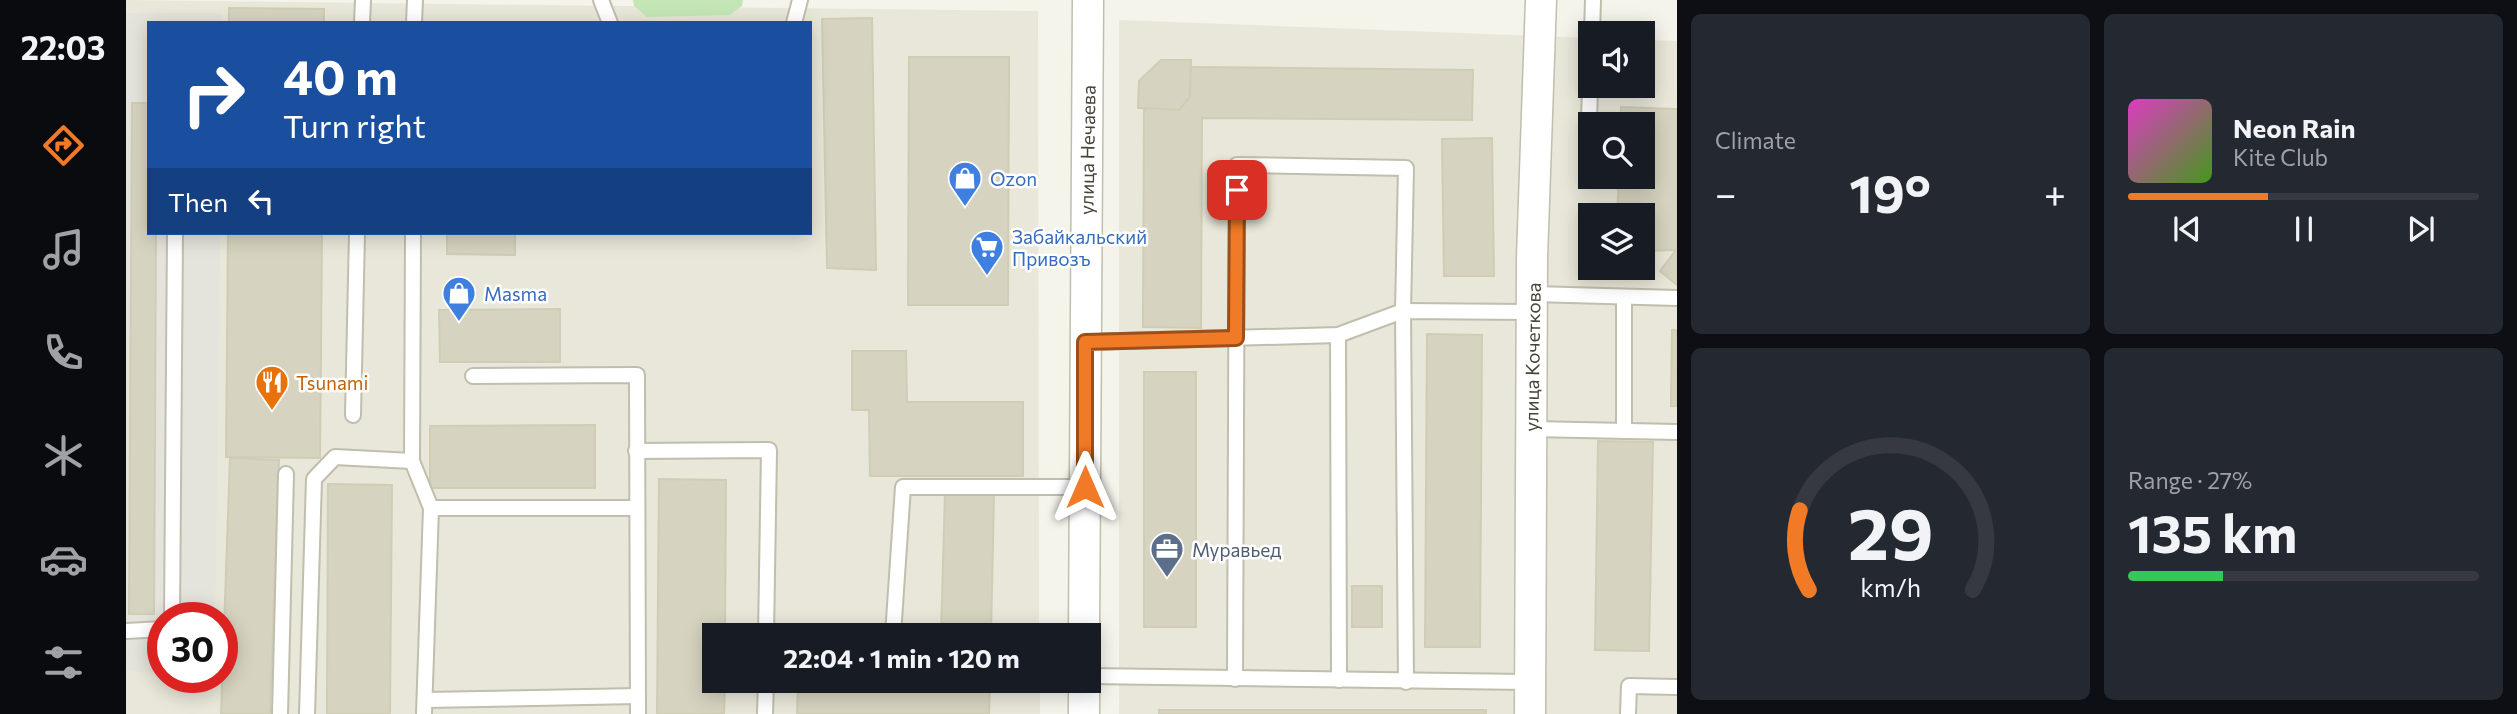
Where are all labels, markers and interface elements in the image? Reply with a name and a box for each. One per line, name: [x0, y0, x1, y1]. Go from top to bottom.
map controls: [1578, 21, 1655, 280]
button: sound: [1578, 21, 1655, 98]
text: 22:03: [21, 27, 105, 67]
text: 40 m: [283, 45, 398, 105]
icon: right: [168, 49, 259, 140]
street label: улица Нечаева: [1074, 85, 1100, 215]
text: Turn right: [283, 105, 426, 145]
button: search: [1578, 112, 1655, 189]
text: Neon Rain: [2233, 112, 2356, 143]
icon: directions: [39, 121, 88, 170]
text: Climate: [1715, 126, 1796, 154]
text: Kite Club: [2233, 143, 2328, 171]
shop icon: Ozon: [946, 159, 984, 208]
pin: [1207, 160, 1267, 220]
text: 19°: [1849, 160, 1931, 224]
place label: Ozon: [990, 167, 1037, 190]
text: −: [1715, 169, 1737, 216]
text: +: [2044, 169, 2066, 216]
icon: arrive: [1218, 171, 1256, 209]
icon: left: [242, 182, 280, 220]
text: Then: [168, 186, 228, 217]
button: layers: [1578, 203, 1655, 280]
icon: previous: [2168, 210, 2206, 248]
icon: pause: [2285, 210, 2323, 248]
icon: next: [2402, 210, 2440, 248]
icon: music: [39, 225, 88, 274]
place label: Забайкальский Привозъ: [1012, 225, 1147, 270]
supermarket icon: Забайкальский Привозъ: [968, 228, 1006, 277]
shop icon: Masma: [440, 274, 478, 323]
place label: Masma: [484, 282, 547, 305]
street label: улица Кочеткова: [1519, 282, 1545, 432]
icon: phone: [39, 328, 88, 377]
restaurant icon: Tsunami: [253, 363, 291, 412]
place label: Tsunami: [296, 371, 368, 394]
icon: climate: [39, 431, 88, 480]
position arrow: [1048, 450, 1122, 524]
text: Range · 27%: [2128, 466, 2252, 494]
text: 29: [1848, 486, 1933, 575]
text: 135 km: [2128, 500, 2297, 564]
office icon: Муравьед: [1148, 530, 1186, 579]
icon: car: [39, 535, 88, 584]
place label: Муравьед: [1192, 538, 1281, 561]
text: km/h: [1860, 572, 1921, 602]
speed limit sign: 30: [147, 602, 238, 693]
icon: filters: [39, 638, 88, 687]
text: 22:04 · 1 min · 120 m: [783, 642, 1020, 673]

